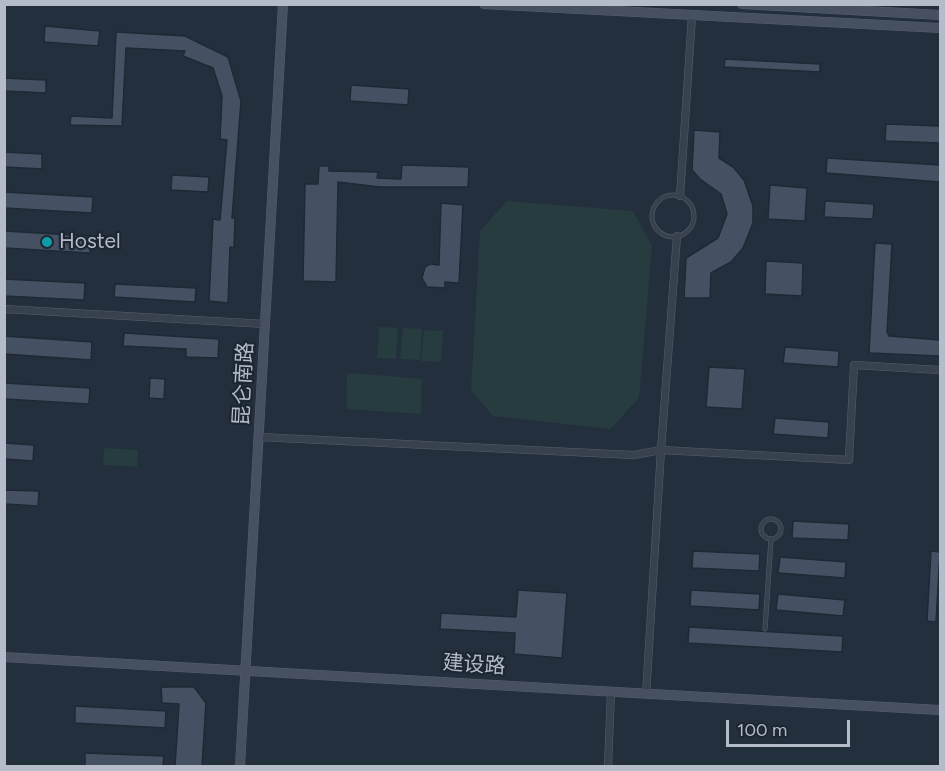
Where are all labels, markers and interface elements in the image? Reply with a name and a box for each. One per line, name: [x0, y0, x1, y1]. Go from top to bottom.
place label: Hostel: [59, 229, 121, 255]
marker: Hostel: [40, 235, 54, 249]
street label: 昆仑南路: [229, 341, 259, 427]
street label: 建设路: [442, 650, 506, 680]
scale bar: [729, 708, 854, 746]
text: 100 m: [737, 719, 787, 741]

